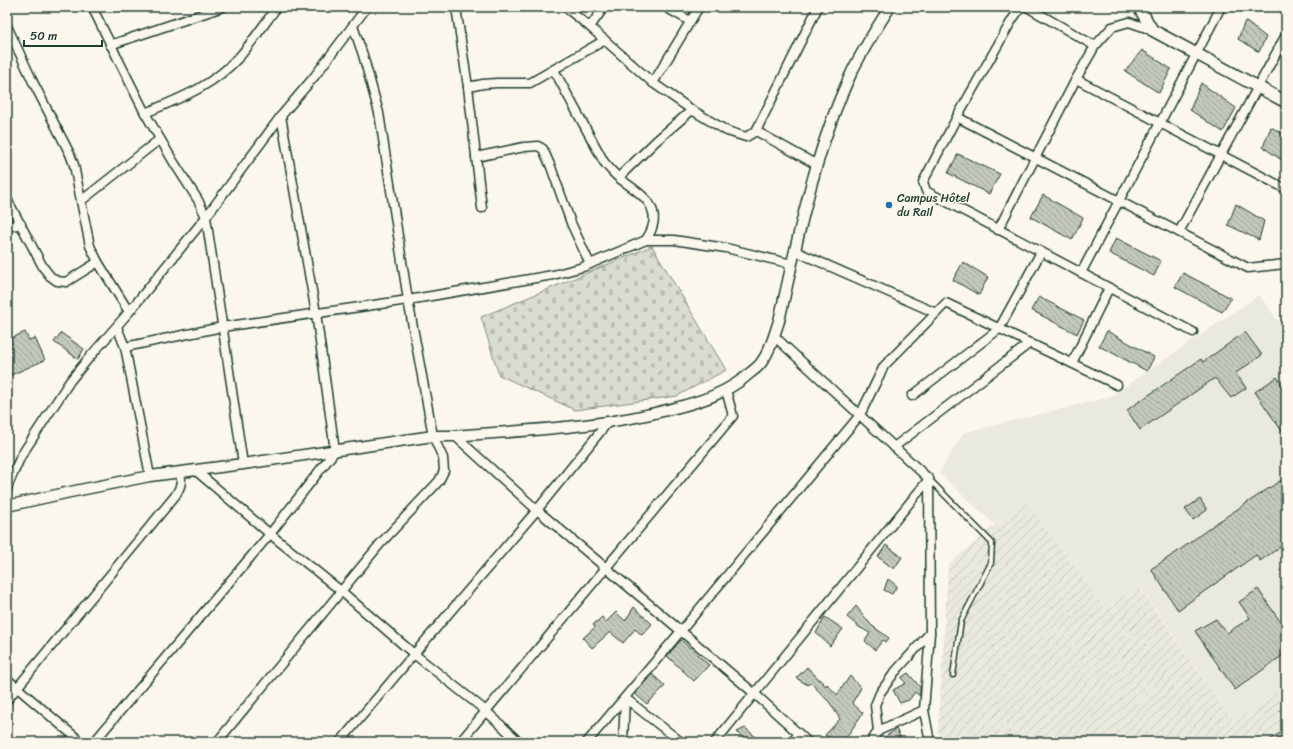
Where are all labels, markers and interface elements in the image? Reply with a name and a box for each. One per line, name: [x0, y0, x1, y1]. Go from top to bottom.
scale bar: [24, 22, 102, 48]
text: 50 m: [30, 25, 57, 47]
place label: Campus Hôtel du Rail: [897, 187, 970, 223]
marker: Campus Hôtel du Rail: [884, 200, 894, 210]

